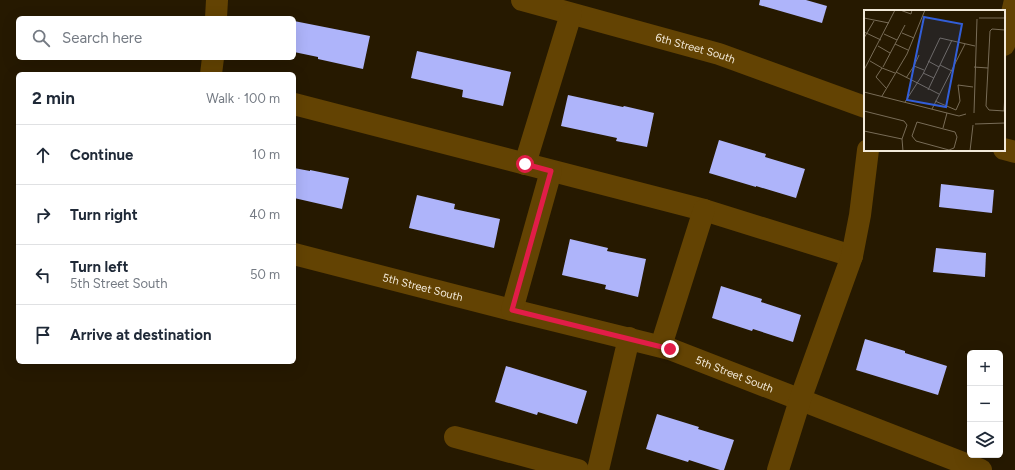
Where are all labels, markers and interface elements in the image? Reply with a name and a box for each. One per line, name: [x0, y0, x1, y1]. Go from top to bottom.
inset map: [864, 10, 1005, 151]
search box: [16, 16, 296, 60]
icon: search: [30, 27, 52, 49]
text: Search here: [62, 29, 142, 47]
street label: 6th Street South: [654, 31, 737, 66]
text: 2 min: [32, 88, 75, 108]
text: Walk · 100 m: [206, 91, 280, 106]
icon: ahead: [32, 144, 54, 166]
text: Continue: [70, 146, 133, 164]
text: 10 m: [252, 147, 280, 162]
route start: [516, 155, 534, 173]
icon: right: [32, 204, 54, 226]
text: Turn right: [70, 206, 138, 224]
text: 40 m: [249, 207, 280, 222]
text: Turn left: [70, 258, 128, 276]
icon: left: [32, 264, 54, 286]
text: 50 m: [250, 267, 280, 282]
street label: 5th Street South: [381, 271, 464, 304]
text: 5th Street South: [70, 276, 167, 291]
icon: arrive: [32, 324, 54, 346]
text: Arrive at destination: [70, 326, 211, 344]
route end: [661, 340, 679, 358]
map controls: [967, 350, 1003, 458]
button: +: [967, 350, 1003, 386]
street label: 5th Street South: [693, 354, 775, 396]
button: −: [967, 386, 1003, 422]
button: layers: [967, 422, 1003, 458]

